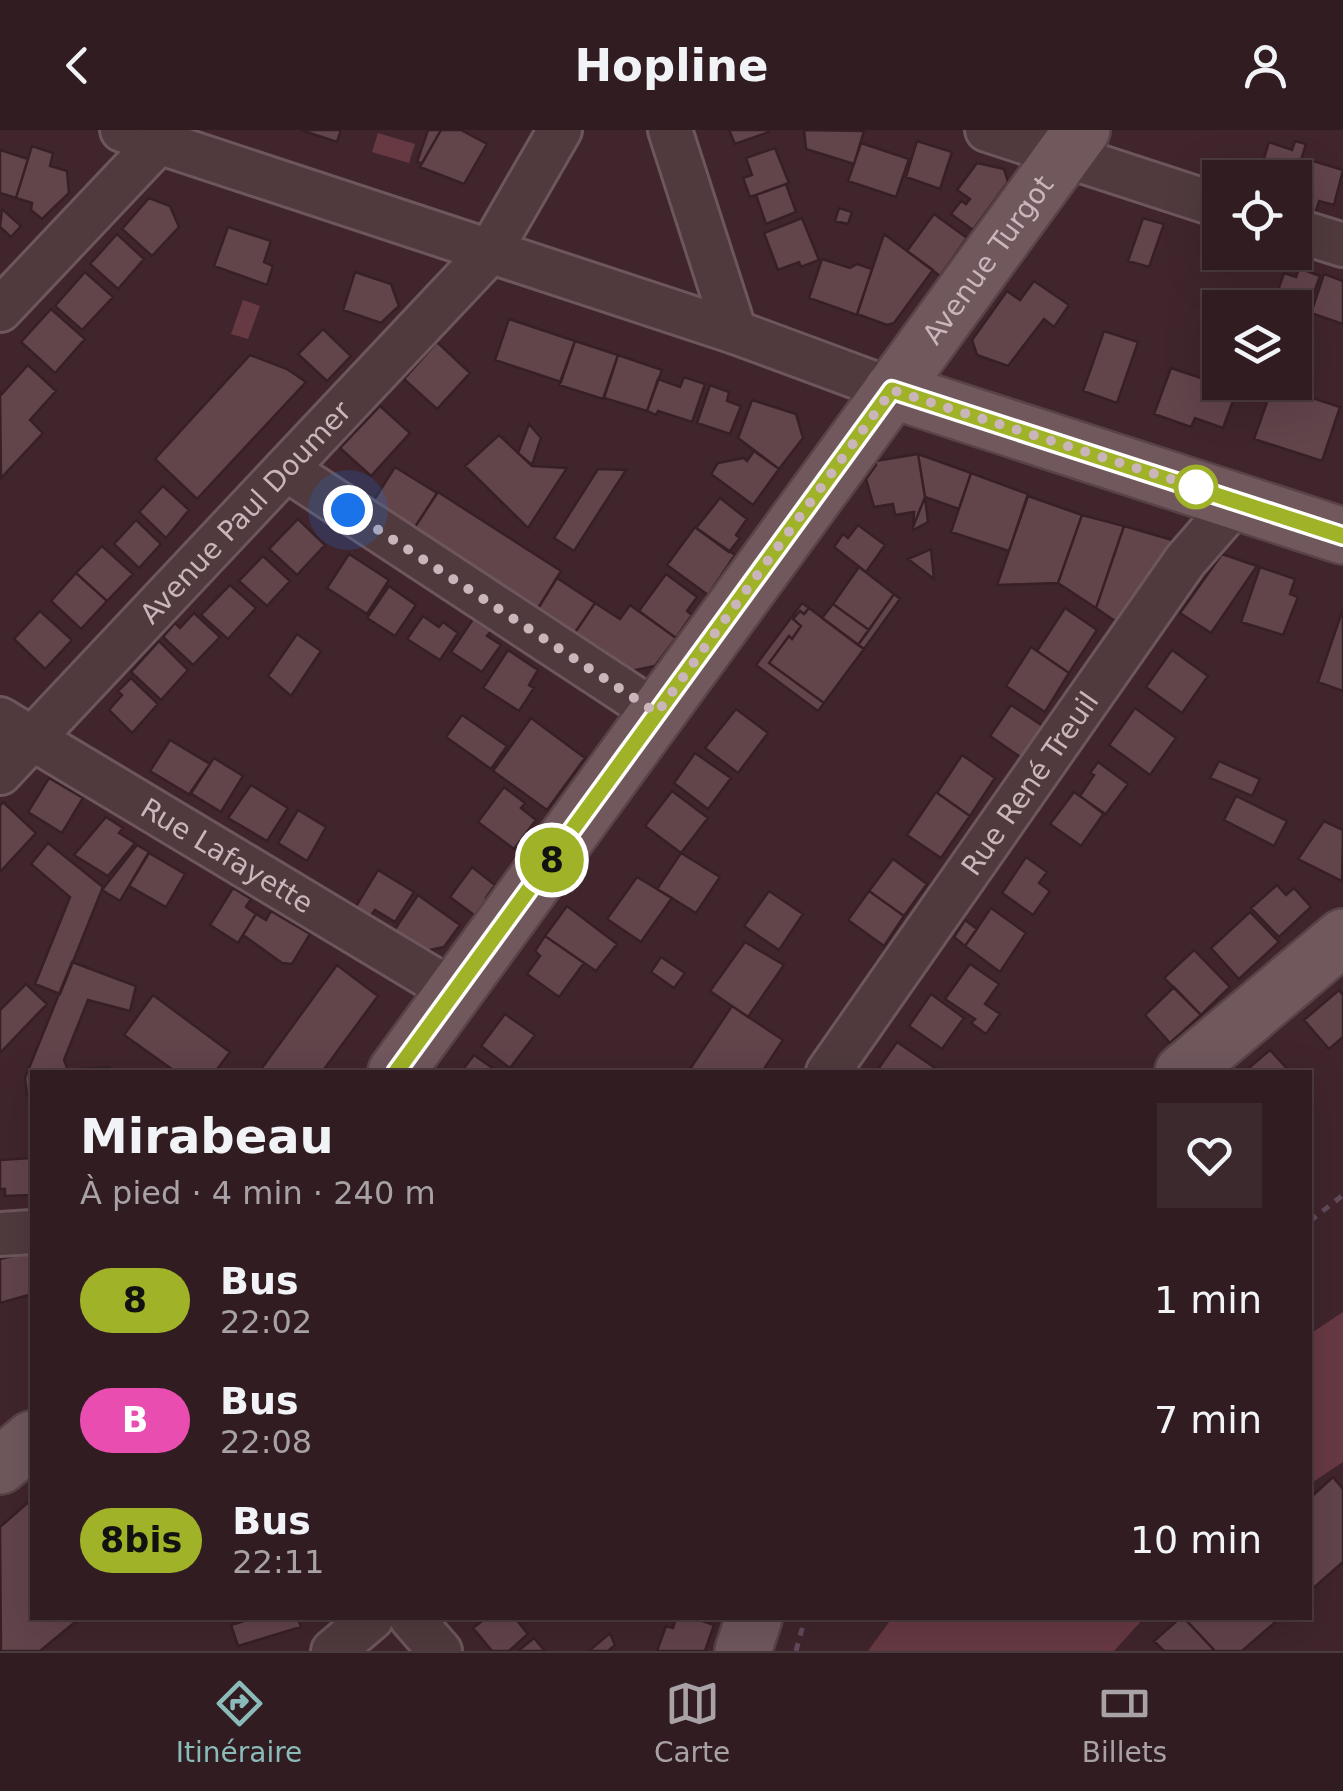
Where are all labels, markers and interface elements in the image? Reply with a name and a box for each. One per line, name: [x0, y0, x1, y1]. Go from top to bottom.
icon: back: [50, 38, 105, 93]
icon: person: [1238, 38, 1293, 93]
text: Hopline: [574, 39, 769, 92]
map controls: [1202, 160, 1312, 400]
button: locate: [1202, 160, 1312, 270]
street label: Avenue Turgot: [916, 169, 1060, 351]
button: layers: [1202, 290, 1312, 400]
street label: Avenue Paul Doumer: [133, 394, 358, 630]
unlabelled marker: [1175, 466, 1217, 508]
your location: [323, 485, 373, 535]
street label: Rue René Treuil: [955, 686, 1105, 882]
street label: Rue Lafayette: [135, 792, 319, 920]
line badge: 8: [520, 828, 584, 892]
text: 8: [540, 840, 564, 880]
button: heart: [1157, 1103, 1262, 1208]
text: Mirabeau: [80, 1108, 334, 1164]
text: À pied · 4 min · 240 m: [80, 1174, 436, 1212]
text: Bus: [220, 1259, 299, 1303]
text: 1 min: [1154, 1278, 1262, 1322]
text: 8: [123, 1280, 147, 1320]
text: 22:02: [220, 1303, 312, 1341]
text: Bus: [220, 1379, 299, 1423]
text: 7 min: [1154, 1398, 1262, 1442]
text: B: [122, 1400, 148, 1440]
text: 22:08: [220, 1423, 312, 1461]
text: Bus: [232, 1499, 311, 1543]
text: 10 min: [1130, 1518, 1262, 1562]
text: 8bis: [100, 1520, 182, 1560]
text: 22:11: [232, 1543, 324, 1581]
tab: Itinéraire: [176, 1676, 302, 1769]
tab: Carte: [654, 1676, 730, 1769]
tab: Billets: [1082, 1676, 1167, 1769]

